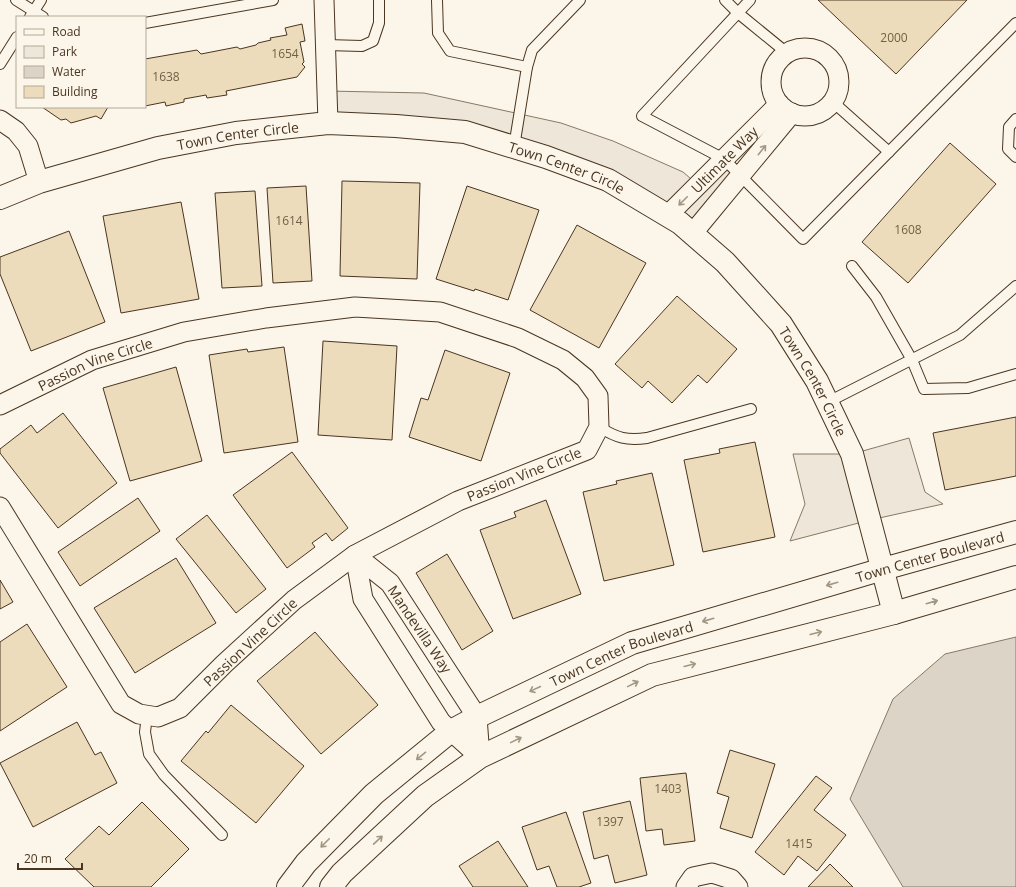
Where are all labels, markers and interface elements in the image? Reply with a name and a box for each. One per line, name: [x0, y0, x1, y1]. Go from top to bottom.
legend: [16, 16, 146, 108]
text: Road: [52, 23, 81, 40]
house number: 2000: [880, 29, 908, 46]
text: Park: [52, 43, 78, 60]
house number: 1654: [271, 45, 299, 62]
text: Water: [52, 63, 86, 80]
house number: 1638: [152, 68, 180, 85]
text: Building: [52, 83, 98, 100]
street label: Town Center Circle: [175, 117, 300, 154]
street label: Ultimate Way: [686, 121, 762, 197]
street label: Town Center Circle: [506, 137, 629, 198]
one-way arrow: [757, 144, 766, 155]
one-way arrow: [678, 196, 687, 206]
house number: 1614: [275, 212, 303, 229]
house number: 1608: [894, 221, 922, 238]
street label: Town Center Circle: [775, 323, 852, 439]
street label: Passion Vine Circle: [34, 333, 155, 395]
street label: Passion Vine Circle: [464, 442, 584, 506]
street label: Town Center Boulevard: [853, 526, 1006, 586]
street label: Mandevilla Way: [384, 581, 457, 677]
one-way arrow: [826, 581, 839, 588]
street label: Passion Vine Circle: [199, 593, 301, 691]
one-way arrow: [925, 598, 938, 605]
street label: Town Center Boulevard: [546, 616, 695, 690]
one-way arrow: [701, 617, 714, 624]
one-way arrow: [809, 629, 822, 636]
one-way arrow: [683, 661, 696, 668]
one-way arrow: [626, 680, 638, 687]
one-way arrow: [529, 686, 541, 693]
one-way arrow: [509, 736, 521, 744]
one-way arrow: [416, 751, 427, 760]
house number: 1403: [654, 780, 682, 797]
house number: 1397: [596, 813, 624, 830]
one-way arrow: [373, 835, 383, 844]
house number: 1415: [785, 835, 813, 852]
one-way arrow: [320, 838, 330, 848]
scale bar: [18, 845, 82, 871]
text: 20 m: [24, 850, 52, 867]

